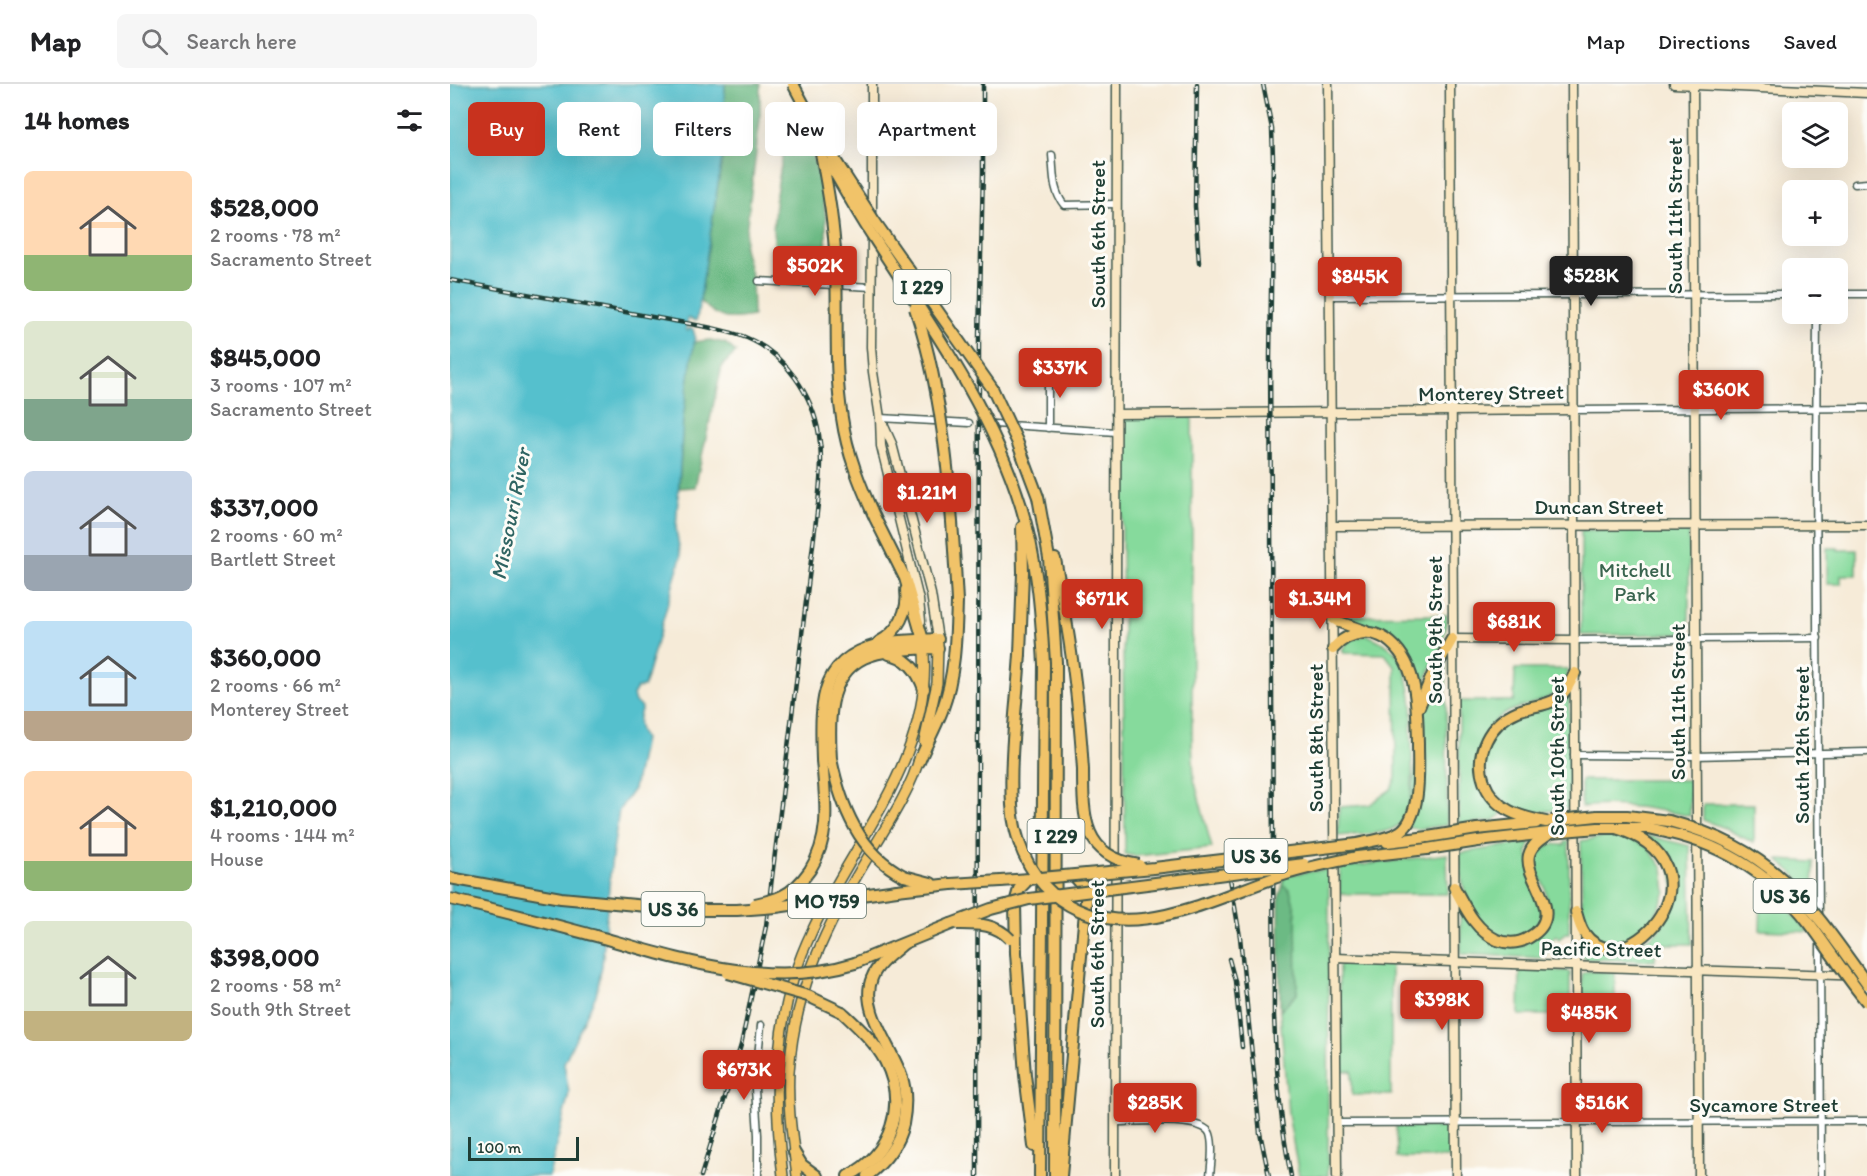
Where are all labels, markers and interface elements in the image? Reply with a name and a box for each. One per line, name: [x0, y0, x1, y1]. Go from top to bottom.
search box: [117, 14, 537, 68]
text: Map: [30, 24, 81, 58]
icon: search: [138, 25, 171, 58]
text: Search here: [186, 28, 297, 55]
text: Map: [1587, 29, 1625, 54]
text: Directions: [1658, 29, 1750, 54]
text: Saved: [1783, 29, 1837, 54]
chip: Buy: [468, 102, 545, 156]
chip: Rent: [557, 102, 641, 156]
chip: Filters: [653, 102, 753, 156]
chip: New: [765, 102, 845, 156]
chip: Apartment: [857, 102, 997, 156]
map controls: [1782, 102, 1848, 324]
button: layers: [1782, 102, 1848, 168]
text: 14 homes: [24, 104, 130, 136]
icon: filters: [393, 104, 426, 137]
street label: South 11th Street: [1662, 138, 1687, 294]
street label: South 6th Street: [1085, 160, 1110, 308]
button: +: [1782, 180, 1848, 246]
text: $528,000: [210, 191, 319, 223]
icon: home: [72, 195, 144, 267]
text: 2 rooms · 78 m²: [210, 223, 341, 247]
pin: $502K: [773, 246, 857, 297]
text: Sacramento Street: [210, 247, 372, 271]
text: $502K: [787, 253, 843, 277]
pin: $528K: [1549, 256, 1633, 307]
pin: $845K: [1318, 257, 1402, 308]
button: −: [1782, 258, 1848, 324]
text: $528K: [1564, 263, 1618, 287]
text: $845K: [1332, 264, 1388, 288]
road number: I 229: [894, 270, 950, 304]
text: $845,000: [210, 341, 321, 373]
icon: home: [72, 345, 144, 417]
pin: $337K: [1018, 348, 1102, 399]
text: $337K: [1033, 355, 1087, 379]
pin: $360K: [1679, 370, 1763, 421]
text: 3 rooms · 107 m²: [210, 373, 352, 397]
text: $360K: [1693, 377, 1749, 401]
street label: Monterey Street: [1418, 379, 1564, 406]
text: Sacramento Street: [210, 397, 372, 421]
water label: Missouri River: [485, 443, 537, 582]
pin: $1.21M: [878, 473, 976, 524]
text: $1.21M: [897, 480, 957, 504]
text: $337,000: [210, 491, 319, 523]
street label: Duncan Street: [1534, 494, 1664, 519]
icon: home: [72, 495, 144, 567]
text: 2 rooms · 60 m²: [210, 523, 343, 547]
text: Bartlett Street: [210, 547, 336, 571]
street label: South 9th Street: [1422, 556, 1447, 704]
park label: Mitchell Park: [1599, 557, 1671, 606]
pin: $671K: [1060, 579, 1144, 630]
pin: $1.34M: [1271, 579, 1369, 630]
text: $671K: [1076, 586, 1128, 610]
text: $1.34M: [1289, 586, 1351, 610]
pin: $681K: [1472, 602, 1556, 653]
text: $681K: [1487, 609, 1541, 633]
street label: South 11th Street: [1665, 624, 1690, 780]
text: $360,000: [210, 641, 321, 673]
icon: home: [72, 645, 144, 717]
street label: South 8th Street: [1303, 664, 1328, 812]
street label: South 12th Street: [1789, 666, 1814, 824]
text: 2 rooms · 66 m²: [210, 673, 341, 697]
street label: South 10th Street: [1544, 676, 1569, 836]
text: Monterey Street: [210, 697, 349, 721]
text: $1,210,000: [210, 791, 337, 823]
icon: home: [72, 795, 144, 867]
road number: I 229: [1028, 819, 1084, 853]
text: 4 rooms · 144 m²: [210, 823, 355, 847]
road number: US 36: [1224, 839, 1288, 873]
text: House: [210, 847, 264, 871]
road number: US 36: [1754, 879, 1816, 913]
street label: South 6th Street: [1084, 880, 1109, 1028]
road number: MO 759: [788, 884, 866, 918]
road number: US 36: [642, 892, 704, 926]
street label: Pacific Street: [1540, 935, 1662, 962]
text: $398,000: [210, 941, 319, 973]
icon: home: [72, 945, 144, 1017]
text: 2 rooms · 58 m²: [210, 973, 341, 997]
pin: $398K: [1400, 980, 1484, 1031]
text: $398K: [1414, 987, 1470, 1011]
pin: $485K: [1547, 993, 1631, 1044]
text: South 9th Street: [210, 997, 351, 1021]
text: $485K: [1561, 1000, 1617, 1024]
pin: $673K: [702, 1050, 786, 1101]
text: $673K: [717, 1057, 771, 1081]
pin: $285K: [1113, 1083, 1197, 1134]
pin: $516K: [1560, 1083, 1644, 1134]
text: $285K: [1128, 1090, 1182, 1114]
text: $516K: [1575, 1090, 1629, 1114]
street label: Sycamore Street: [1689, 1092, 1839, 1117]
scale bar: [468, 1134, 579, 1162]
text: 100 m: [477, 1138, 521, 1157]

